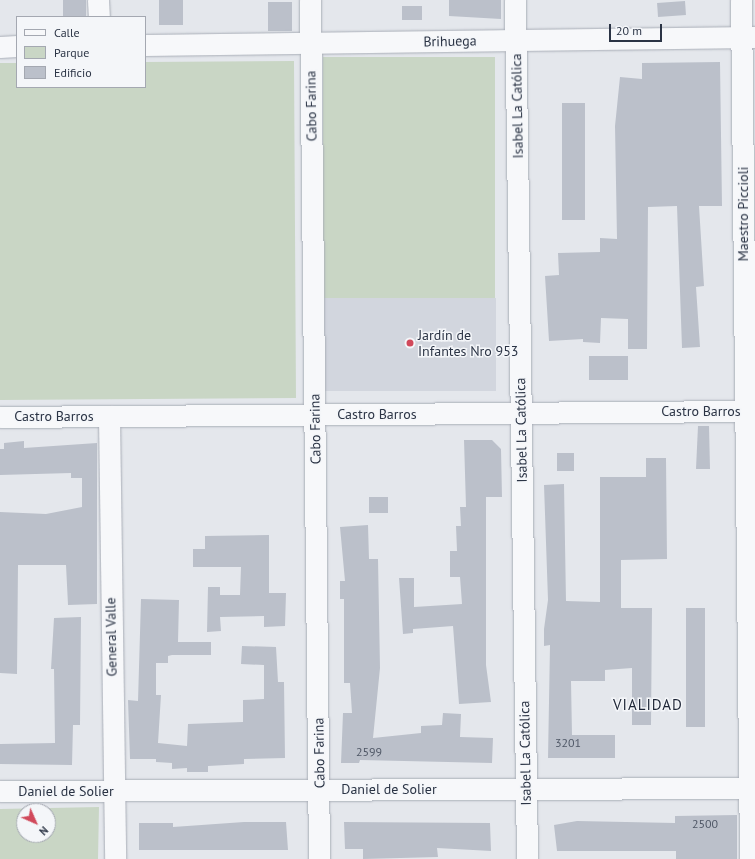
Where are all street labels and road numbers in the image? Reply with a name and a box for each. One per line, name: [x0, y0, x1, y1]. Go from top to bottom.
street label: Brihuega: [423, 32, 477, 50]
street label: Isabel La Católica: [508, 53, 526, 159]
street label: Cabo Farina: [302, 70, 320, 142]
street label: Maestro Piccioli: [735, 167, 751, 261]
street label: Isabel La Católica: [512, 377, 530, 483]
street label: Cabo Farina: [306, 393, 324, 465]
street label: Castro Barros: [661, 403, 741, 419]
street label: Castro Barros: [337, 406, 417, 422]
street label: Castro Barros: [14, 408, 94, 424]
street label: General Valle: [102, 597, 120, 677]
street label: Isabel La Católica: [516, 700, 534, 806]
street label: Cabo Farina: [310, 717, 328, 789]
street label: Daniel de Solier: [341, 781, 437, 797]
street label: Daniel de Solier: [18, 783, 114, 799]

